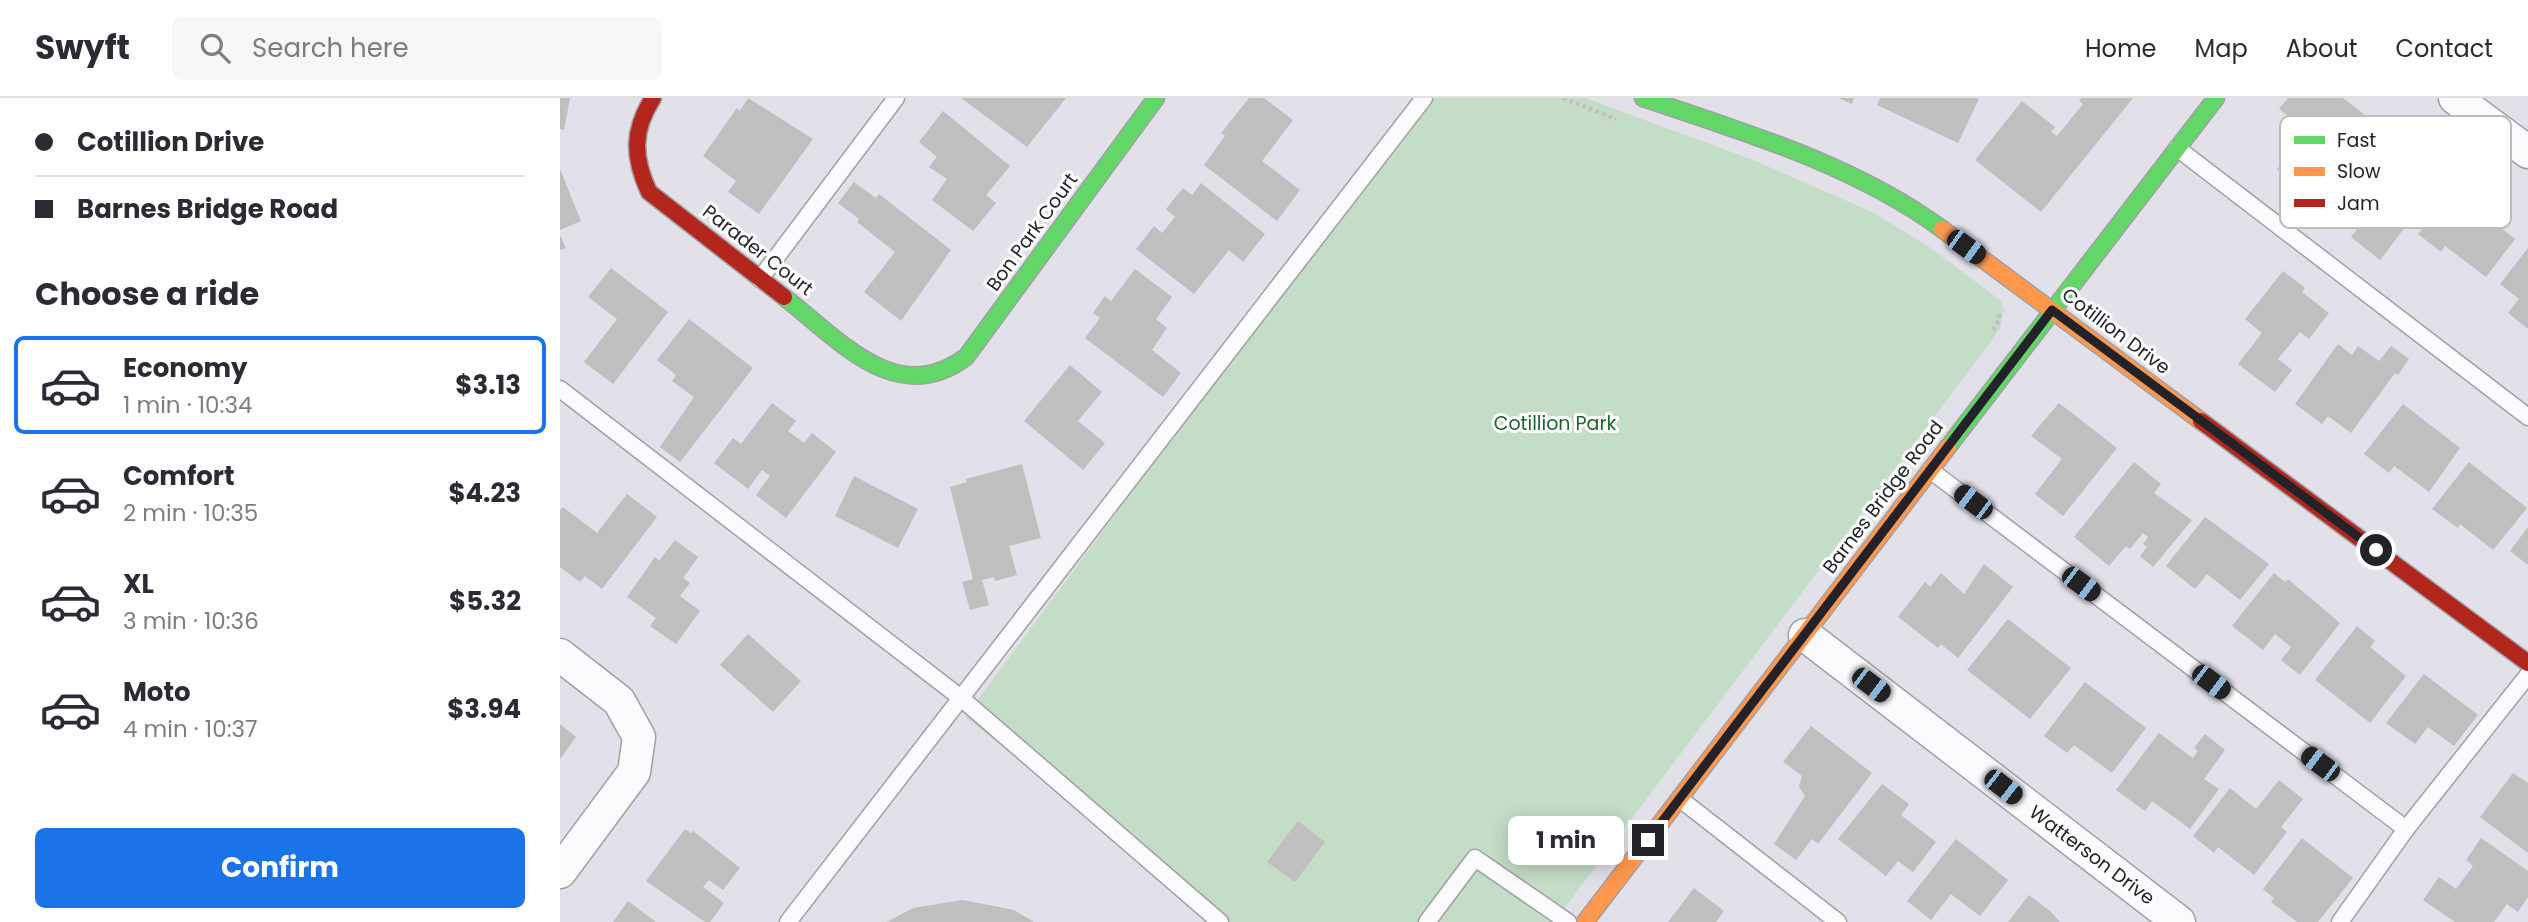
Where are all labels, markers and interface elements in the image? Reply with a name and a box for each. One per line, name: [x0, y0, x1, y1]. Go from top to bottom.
search box: [172, 17, 662, 80]
text: Swyft: [35, 24, 130, 71]
icon: search: [196, 29, 234, 67]
text: Search here: [252, 30, 409, 66]
text: Home: [2085, 32, 2157, 65]
text: Map: [2195, 32, 2248, 65]
text: About: [2286, 32, 2357, 65]
text: Contact: [2395, 32, 2493, 65]
legend: [2280, 116, 2511, 228]
text: Cotillion Drive: [77, 124, 264, 160]
text: Fast: [2337, 127, 2376, 154]
text: Slow: [2337, 158, 2381, 185]
street label: Bon Park Court: [980, 167, 1084, 296]
text: Jam: [2337, 190, 2379, 217]
text: Barnes Bridge Road: [77, 191, 338, 227]
street label: Parader Court: [697, 198, 819, 302]
car: [1943, 226, 1990, 268]
text: Choose a ride: [35, 271, 259, 316]
street label: Cotillion Drive: [2056, 281, 2176, 381]
text: Economy: [123, 350, 247, 386]
icon: car: [39, 354, 102, 417]
text: $3.13: [455, 367, 521, 403]
text: 1 min · 10:34: [123, 389, 252, 421]
park label: Cotillion Park: [1494, 410, 1616, 437]
street label: Barnes Bridge Road: [1816, 415, 1950, 579]
text: Comfort: [123, 458, 235, 494]
icon: car: [39, 462, 102, 525]
text: $4.23: [448, 475, 521, 511]
car: [1950, 481, 1997, 523]
text: 2 min · 10:35: [123, 497, 258, 529]
route start: [2360, 534, 2392, 566]
car: [2058, 563, 2105, 605]
text: XL: [123, 566, 154, 602]
icon: car: [39, 570, 102, 633]
text: $5.32: [449, 583, 521, 619]
text: 3 min · 10:36: [123, 605, 259, 637]
car: [2188, 661, 2235, 703]
car: [1848, 664, 1895, 706]
text: Moto: [123, 674, 191, 710]
icon: car: [39, 678, 102, 741]
text: $3.94: [447, 691, 521, 727]
text: 4 min · 10:37: [123, 713, 258, 745]
car: [2297, 743, 2344, 785]
car: [1980, 766, 2027, 808]
street label: Watterson Drive: [2024, 799, 2160, 911]
callout: 1 min: [1508, 816, 1624, 864]
text: 1 min: [1536, 824, 1596, 856]
route end: [1632, 824, 1664, 856]
button: Confirm: [35, 828, 525, 908]

